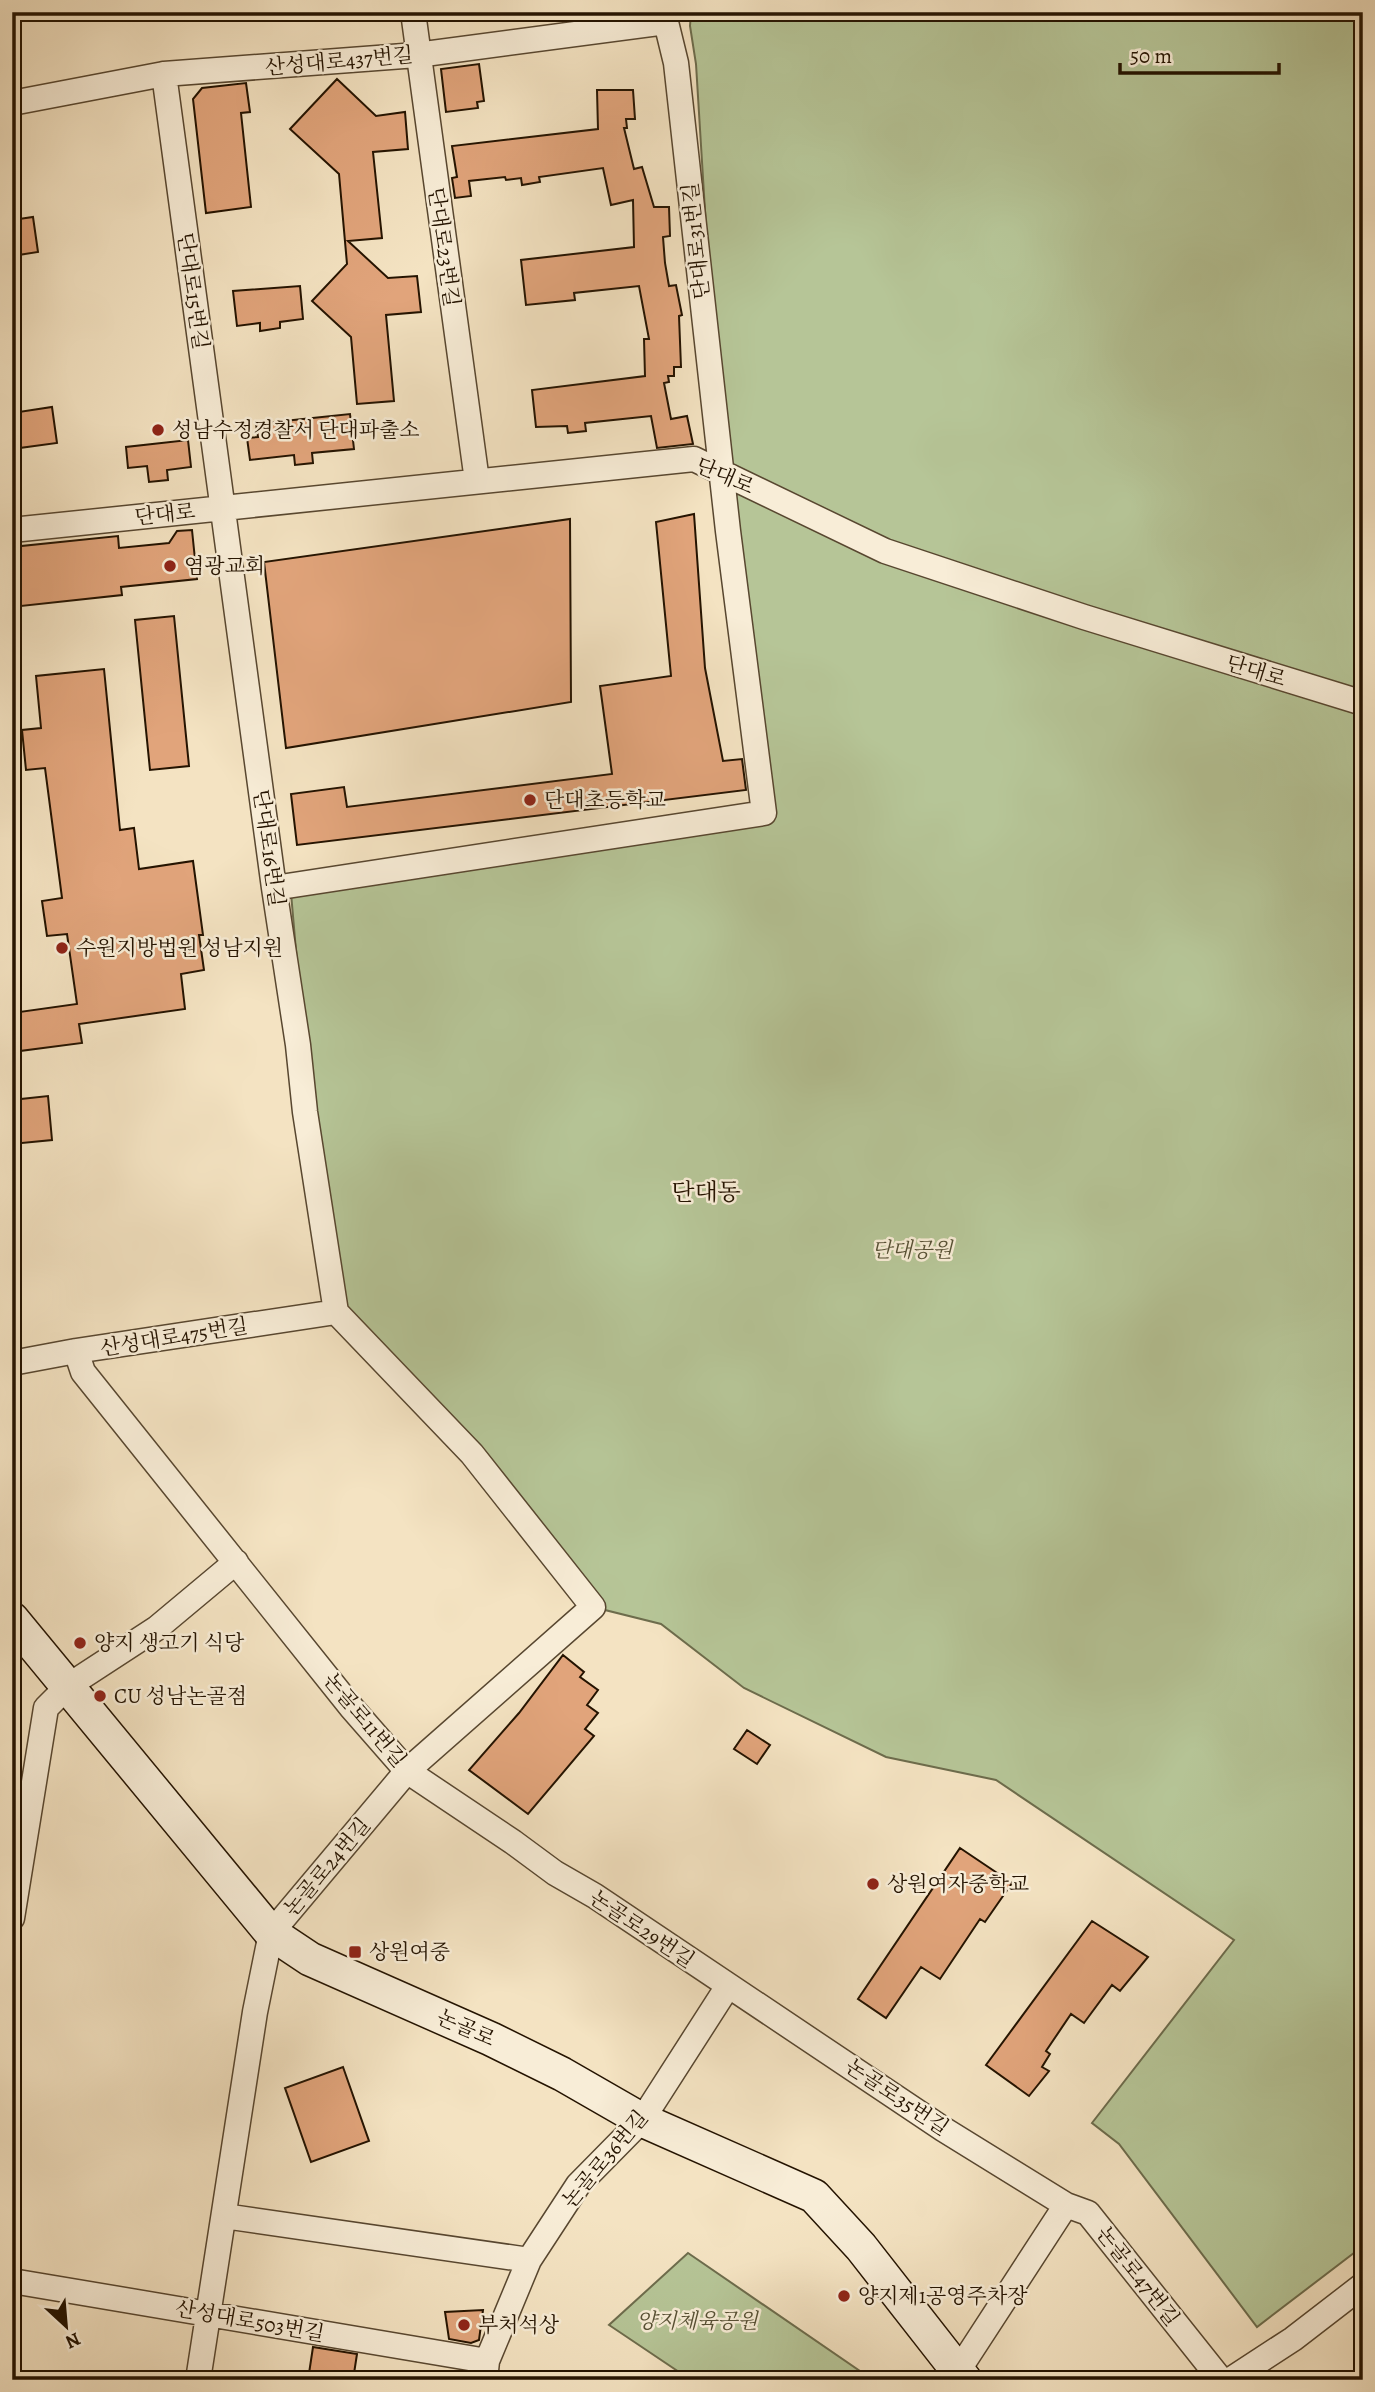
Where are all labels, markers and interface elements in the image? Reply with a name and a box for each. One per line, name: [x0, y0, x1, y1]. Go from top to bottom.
scale bar: [1120, 32, 1279, 76]
street label: 산성대로437번길: [264, 41, 414, 81]
text: 50 m: [1130, 42, 1172, 70]
street label: 단대로31번길: [676, 181, 716, 301]
street label: 단대로23번길: [422, 186, 466, 308]
street label: 단대로15번길: [171, 231, 215, 351]
place label: 성남수정경찰서 단대파출소: [172, 416, 420, 444]
marker: 성남수정경찰서 단대파출소: [150, 422, 166, 438]
street label: 단대로: [692, 451, 758, 501]
street label: 단대로: [133, 497, 197, 531]
place label: 염광교회: [184, 552, 265, 580]
marker: 염광교회: [162, 558, 178, 574]
street label: 단대로: [1223, 649, 1289, 693]
place label: 단대초등학교: [544, 786, 666, 814]
street label: 단대로16번길: [247, 787, 291, 909]
marker: 단대초등학교: [522, 792, 538, 808]
place label: 수원지방법원 성남지원: [76, 934, 283, 962]
marker: 수원지방법원 성남지원: [54, 940, 70, 956]
district label: 단대동: [671, 1176, 741, 1208]
park label: 단대공원: [871, 1236, 954, 1264]
street label: 산성대로475번길: [98, 1312, 250, 1362]
place label: 양지 생고기 식당: [94, 1629, 245, 1657]
marker: 양지 생고기 식당: [72, 1635, 88, 1651]
street label: 논골로11번길: [317, 1667, 413, 1773]
place label: CU 성남논골점: [114, 1682, 247, 1710]
marker: CU 성남논골점: [92, 1688, 108, 1704]
street label: 논골로24번길: [277, 1812, 377, 1922]
place label: 상원여자중학교: [887, 1870, 1029, 1898]
marker: 상원여자중학교: [865, 1876, 881, 1892]
street label: 논골로29번길: [584, 1884, 700, 1974]
place label: 상원여중: [369, 1938, 450, 1966]
marker: 상원여중: [347, 1944, 363, 1960]
street label: 논골로: [433, 2003, 499, 2053]
street label: 논골로35번길: [840, 2052, 954, 2142]
street label: 논골로36번길: [556, 2104, 654, 2214]
street label: 논골로47번길: [1090, 2220, 1186, 2332]
place label: 양지제1공영주차장: [858, 2282, 1028, 2310]
marker: 양지제1공영주차장: [836, 2288, 852, 2304]
north arrow: [32, 2290, 102, 2360]
street label: 산성대로503번길: [173, 2294, 327, 2348]
park label: 양지체육공원: [636, 2307, 760, 2335]
place label: 부처석상: [478, 2311, 560, 2339]
marker: 부처석상: [456, 2317, 472, 2333]
text: N: [61, 2326, 85, 2355]

